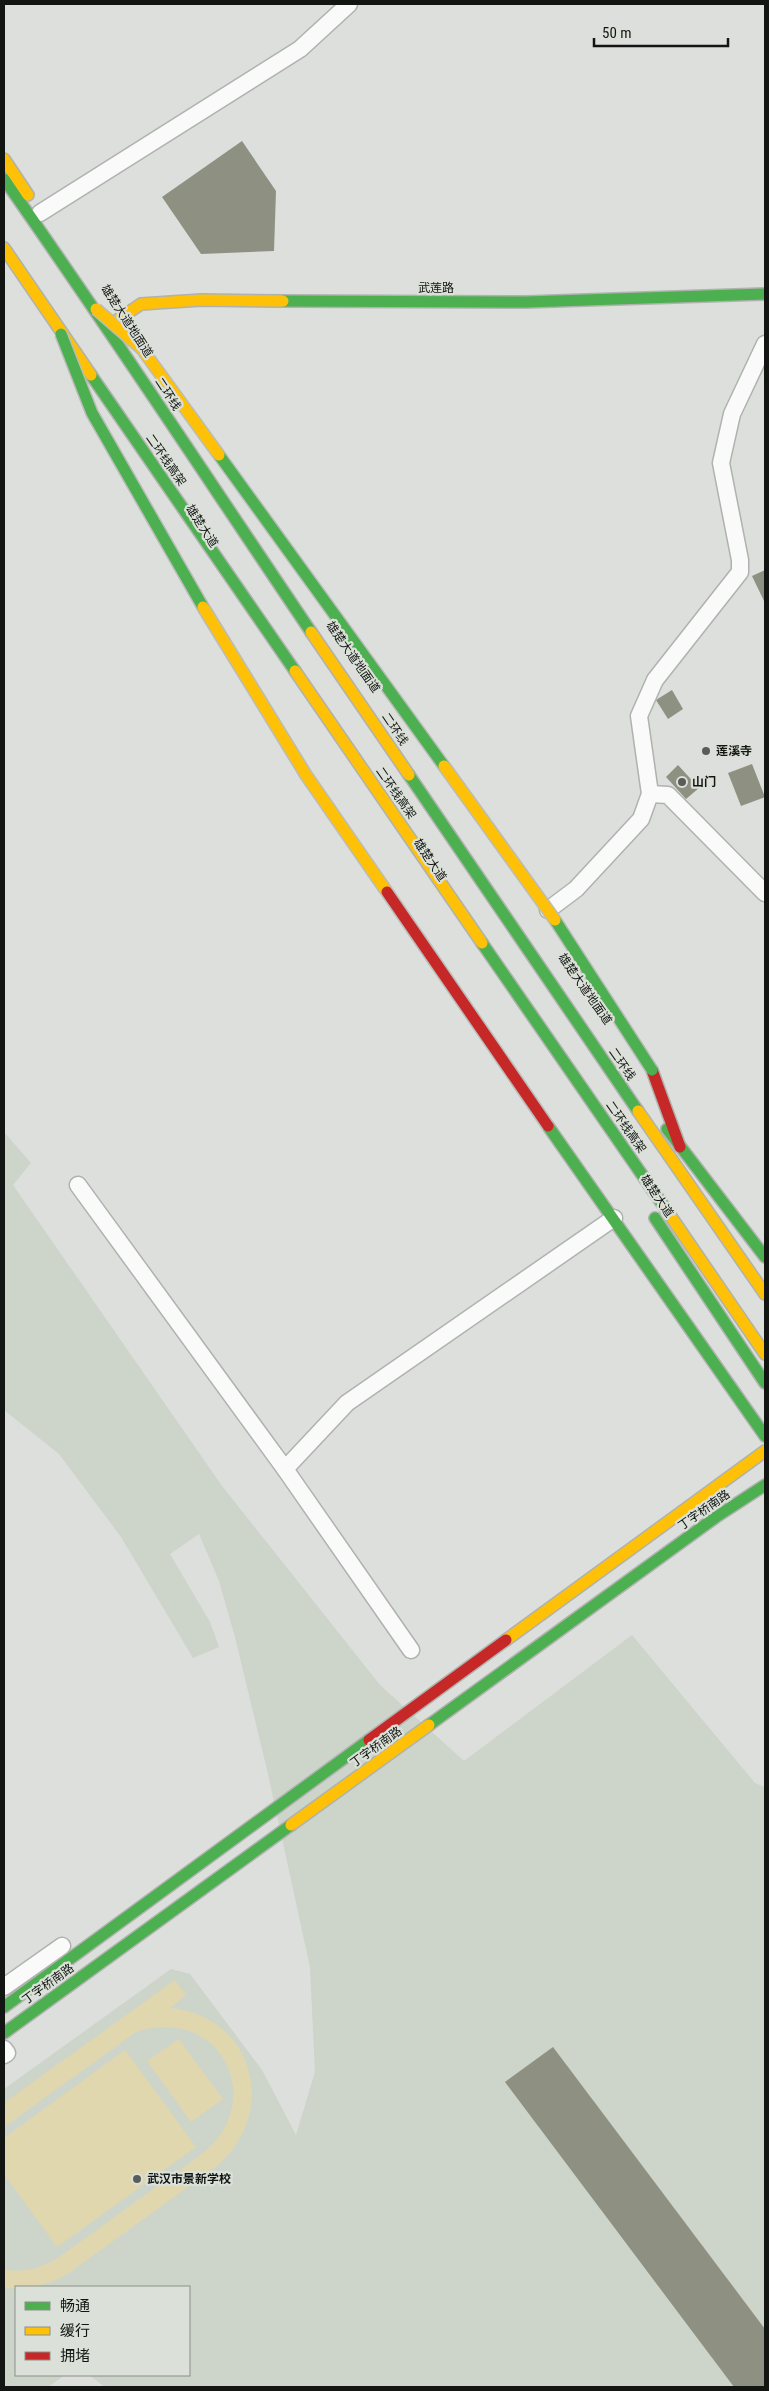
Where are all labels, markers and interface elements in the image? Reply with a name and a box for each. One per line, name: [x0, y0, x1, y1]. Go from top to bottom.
scale bar: [594, 15, 728, 47]
text: 50 m: [602, 24, 632, 42]
street label: 武莲路: [418, 281, 454, 295]
street label: 雄楚大道地面道: [98, 282, 156, 360]
street label: 二环线: [152, 375, 184, 413]
street label: 二环线高架: [143, 431, 189, 489]
street label: 雄楚大道: [183, 502, 221, 550]
street label: 雄楚大道地面道: [323, 619, 383, 695]
street label: 二环线: [379, 710, 411, 748]
place label: 莲溪寺: [716, 744, 752, 758]
marker: 莲溪寺: [700, 745, 712, 757]
street label: 二环线高架: [373, 764, 419, 822]
place label: 山门: [692, 775, 716, 789]
marker: 山门: [676, 776, 688, 788]
street label: 雄楚大道: [411, 836, 449, 884]
street label: 雄楚大道地面道: [555, 951, 615, 1027]
street label: 二环线: [606, 1045, 638, 1083]
street label: 二环线高架: [603, 1098, 649, 1156]
street label: 雄楚大道: [638, 1172, 676, 1220]
street label: 丁字桥南路: [675, 1487, 733, 1533]
street label: 丁字桥南路: [348, 1724, 404, 1770]
street label: 丁字桥南路: [20, 1961, 76, 2007]
place label: 武汉市景新学校: [147, 2172, 231, 2186]
marker: 武汉市景新学校: [131, 2173, 143, 2185]
legend: [15, 2286, 190, 2376]
text: 畅通: [60, 2297, 90, 2315]
text: 缓行: [60, 2322, 90, 2340]
text: 拥堵: [60, 2347, 90, 2365]

